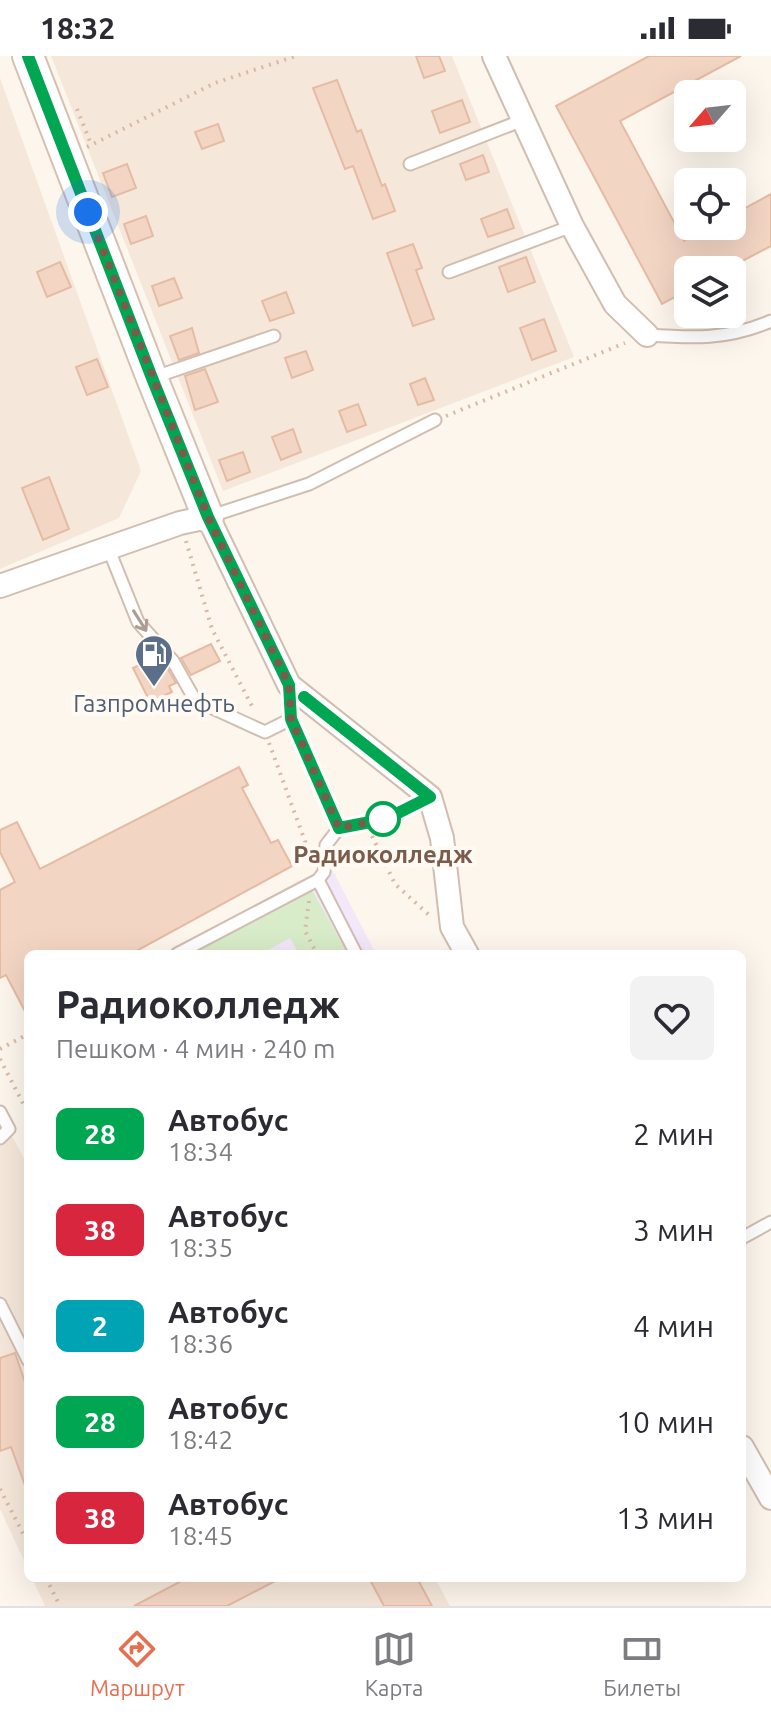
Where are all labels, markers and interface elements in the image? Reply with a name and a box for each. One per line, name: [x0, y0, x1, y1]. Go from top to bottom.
text: 18:32: [40, 11, 115, 45]
north arrow: [674, 80, 746, 152]
map controls: [674, 80, 746, 328]
button: locate: [674, 168, 746, 240]
your location: [68, 192, 108, 232]
button: layers: [674, 256, 746, 328]
one-way arrow: [132, 609, 148, 632]
fuel station icon: Газпромнефть: [133, 633, 175, 688]
place label: Газпромнефть: [73, 690, 235, 717]
marker: Радиоколледж: [366, 802, 400, 836]
place label: Радиоколледж: [293, 841, 473, 868]
button: heart: [630, 976, 714, 1060]
text: Радиоколледж: [56, 983, 340, 1025]
text: Пешком · 4 мин · 240 m: [56, 1034, 335, 1063]
text: Автобус: [168, 1103, 288, 1137]
text: 2 мин: [633, 1117, 714, 1151]
text: 28: [84, 1118, 116, 1149]
text: 18:34: [168, 1137, 233, 1166]
text: Автобус: [168, 1199, 288, 1233]
text: 3 мин: [633, 1213, 714, 1247]
text: 38: [84, 1214, 116, 1245]
text: 18:35: [168, 1233, 233, 1262]
text: Автобус: [168, 1295, 288, 1329]
text: 4 мин: [633, 1309, 714, 1343]
text: 2: [92, 1310, 108, 1341]
text: 18:36: [168, 1329, 233, 1358]
text: Автобус: [168, 1391, 288, 1425]
text: 10 мин: [616, 1405, 714, 1439]
text: 28: [84, 1406, 116, 1437]
text: 18:42: [168, 1425, 233, 1454]
text: Автобус: [168, 1487, 288, 1521]
text: 13 мин: [616, 1501, 714, 1535]
text: 38: [84, 1502, 116, 1533]
text: 18:45: [168, 1521, 233, 1550]
tab: Маршрут: [90, 1627, 185, 1700]
tab: Карта: [365, 1627, 423, 1700]
tab: Билеты: [603, 1627, 681, 1700]

